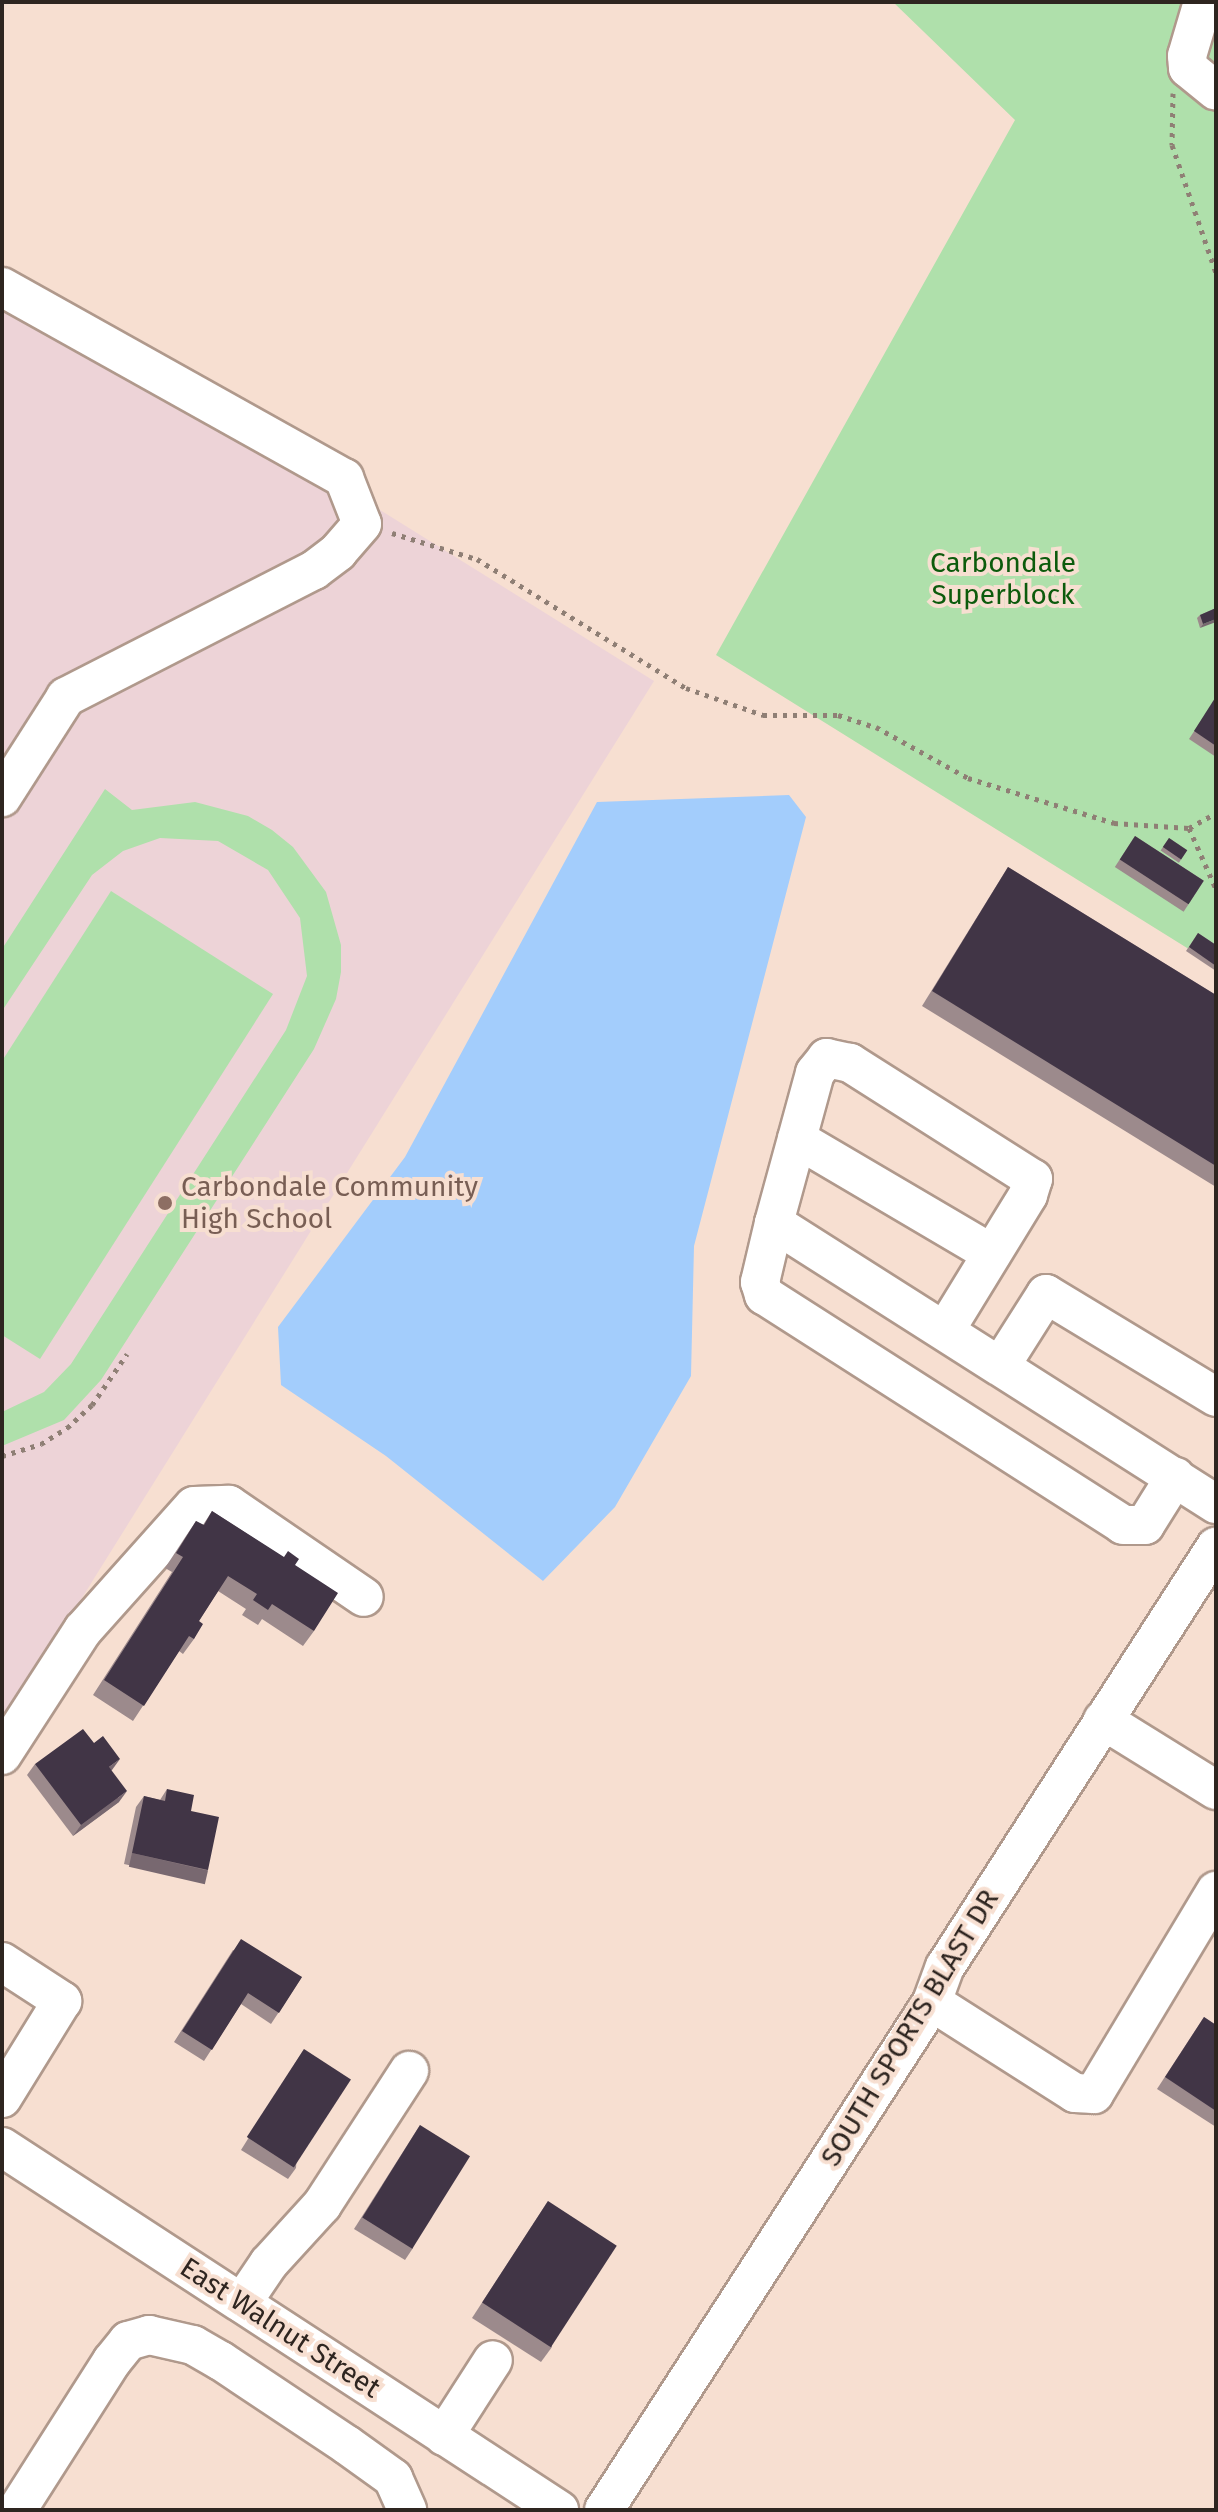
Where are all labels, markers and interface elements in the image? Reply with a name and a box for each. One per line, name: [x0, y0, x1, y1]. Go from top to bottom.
park label: Carbondale Superblock: [930, 546, 1076, 612]
place label: Carbondale Community High School: [181, 1170, 478, 1236]
marker: Carbondale Community High School: [156, 1194, 174, 1212]
street label: SOUTH SPORTS BLAST DR: [814, 1884, 1006, 2172]
street label: East Walnut Street: [174, 2251, 386, 2405]

